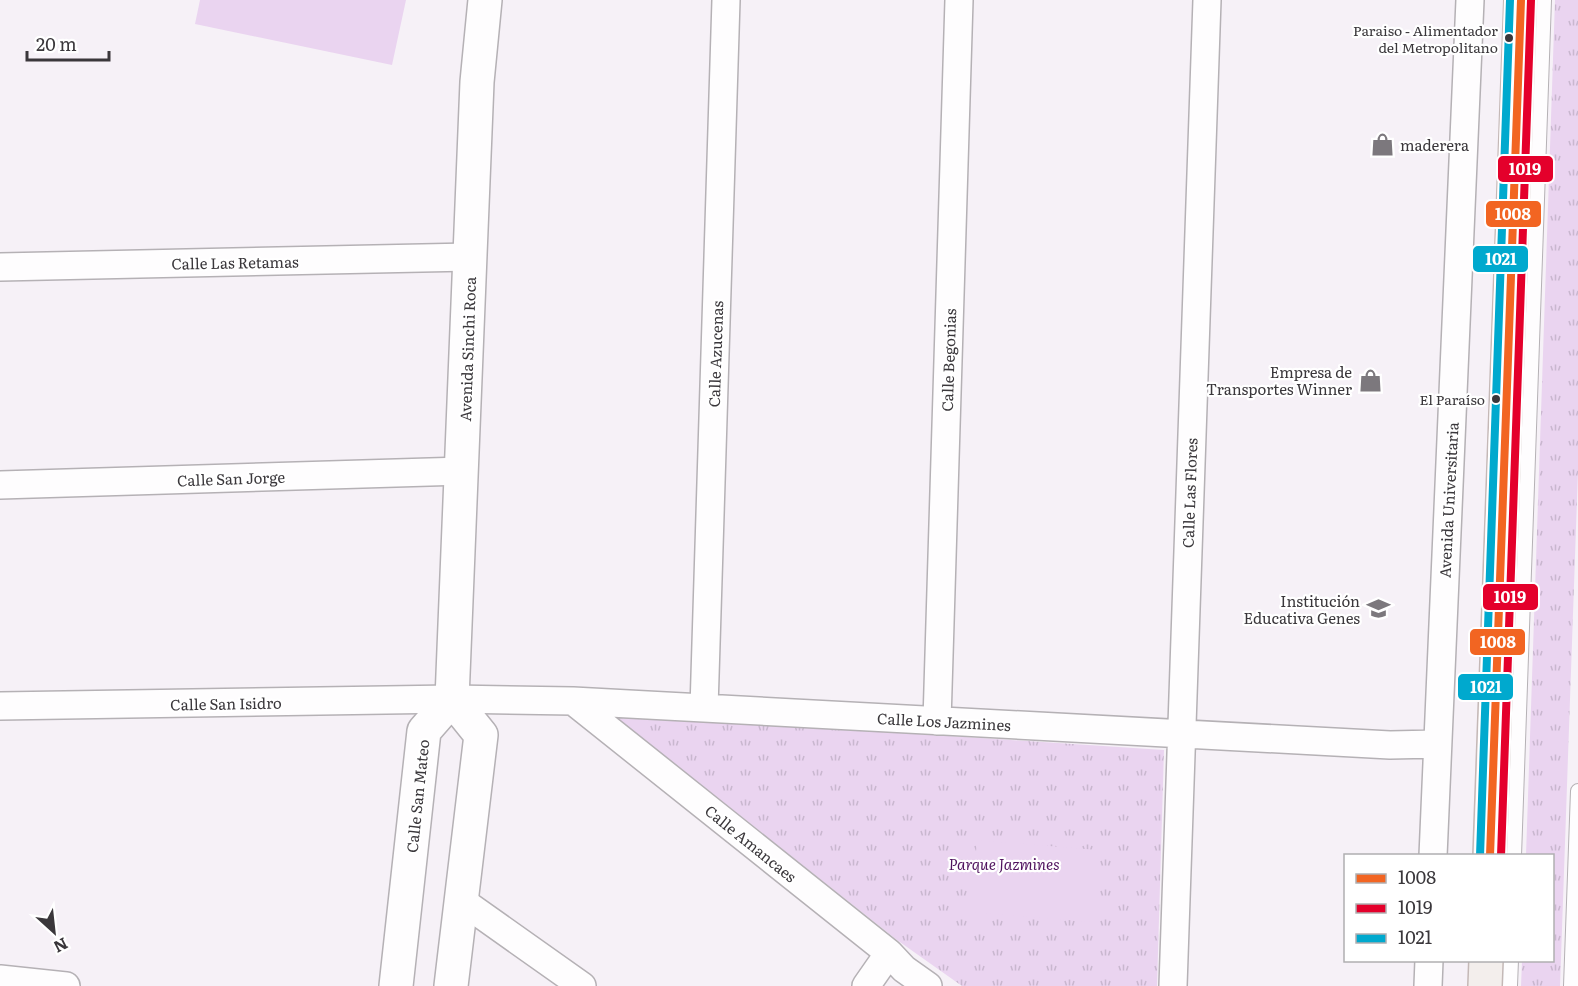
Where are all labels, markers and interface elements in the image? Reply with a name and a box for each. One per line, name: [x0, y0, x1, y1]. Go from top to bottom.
place label: Paraiso - Alimentador del Metropolitano: [1353, 20, 1498, 57]
scale bar: [27, 24, 110, 62]
text: 20 m: [36, 30, 77, 57]
marker: Paraiso - Alimentador del Metropolitano: [1503, 32, 1515, 44]
shop icon: maderera: [1369, 131, 1395, 157]
place label: maderera: [1400, 133, 1470, 156]
line badge: 1019: [1497, 155, 1554, 183]
text: 1019: [1509, 156, 1541, 180]
line badge: 1008: [1485, 200, 1542, 228]
text: 1008: [1495, 201, 1531, 225]
line badge: 1021: [1472, 245, 1529, 273]
text: 1021: [1485, 246, 1517, 270]
street label: Calle Las Retamas: [171, 249, 299, 275]
street label: Avenida Sinchi Roca: [453, 275, 481, 422]
street label: Calle Azucenas: [702, 300, 728, 408]
street label: Calle Begonias: [935, 308, 961, 412]
place label: Empresa de Transportes Winner: [1206, 360, 1352, 400]
shop icon: Empresa de Transportes Winner: [1357, 367, 1383, 393]
place label: El Paraíso: [1419, 389, 1485, 409]
marker: El Paraíso: [1490, 393, 1502, 405]
street label: Avenida Universitaria: [1432, 421, 1464, 578]
street label: Calle Las Flores: [1176, 437, 1202, 548]
street label: Calle San Jorge: [177, 465, 286, 491]
line badge: 1019: [1482, 583, 1539, 611]
text: 1019: [1494, 584, 1526, 608]
place label: Institución Educativa Genes: [1243, 589, 1360, 629]
school or university icon: Institución Educativa Genes: [1365, 596, 1391, 622]
line badge: 1008: [1469, 628, 1526, 656]
text: 1008: [1480, 629, 1516, 653]
line badge: 1021: [1457, 673, 1514, 701]
text: 1021: [1470, 674, 1502, 698]
street label: Calle San Isidro: [170, 691, 282, 715]
street label: Calle Los Jazmines: [877, 706, 1012, 736]
street label: Calle San Mateo: [400, 738, 434, 854]
street label: Calle Amancaes: [700, 799, 802, 887]
park label: Parque Jazmines: [948, 852, 1060, 875]
legend: [1344, 854, 1554, 962]
text: 1008: [1398, 863, 1436, 890]
text: 1019: [1398, 893, 1432, 920]
north arrow: [24, 902, 84, 962]
text: 1021: [1398, 923, 1432, 950]
text: N: [50, 933, 73, 960]

